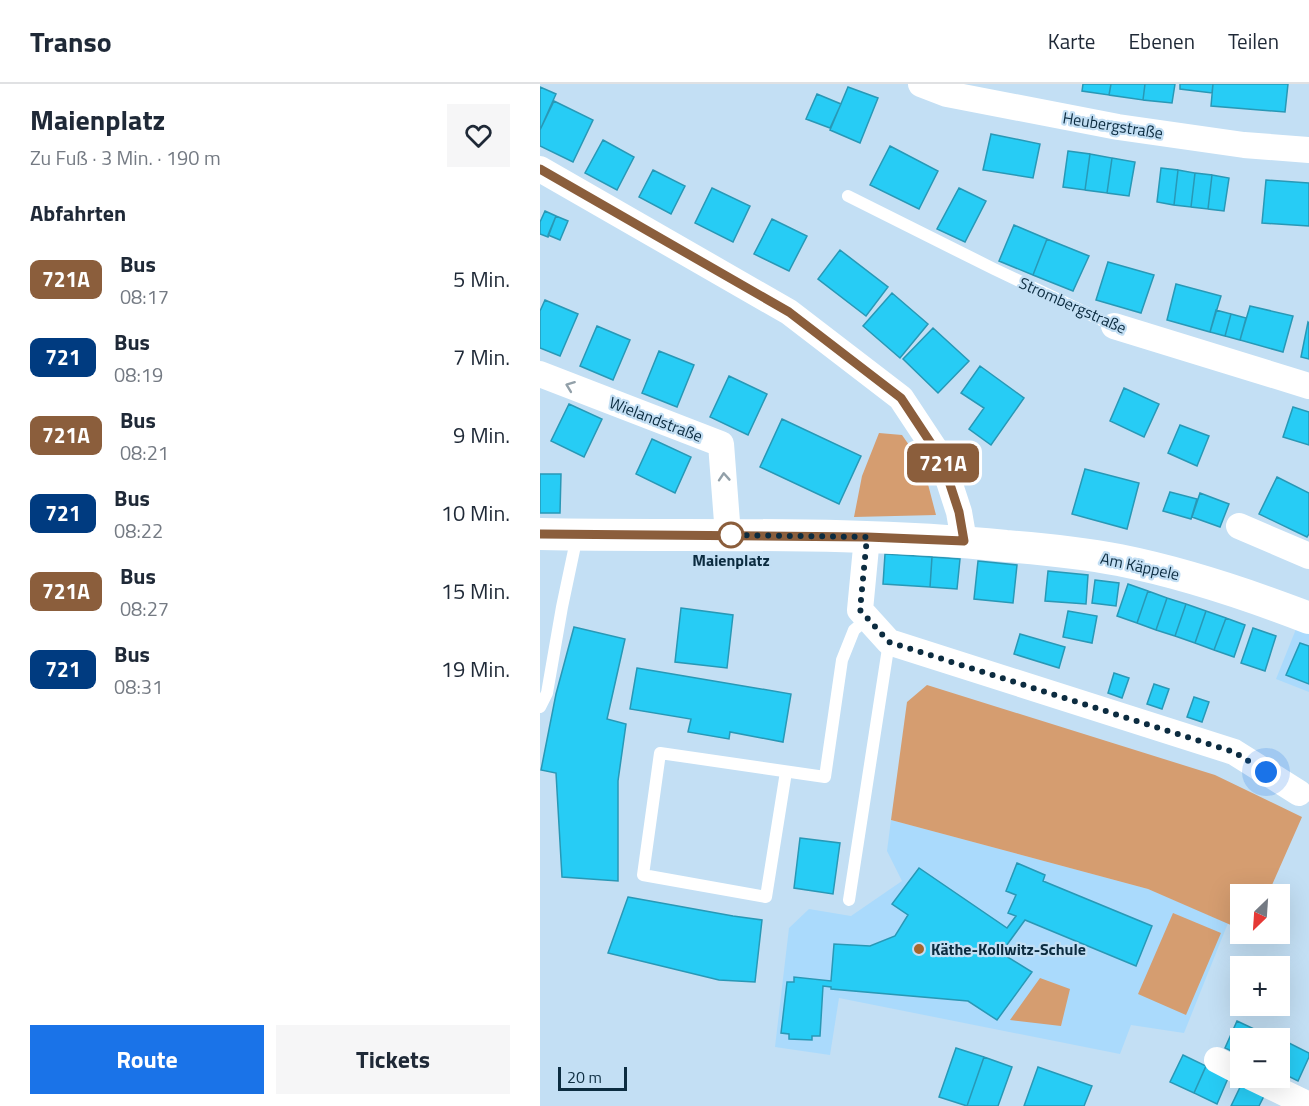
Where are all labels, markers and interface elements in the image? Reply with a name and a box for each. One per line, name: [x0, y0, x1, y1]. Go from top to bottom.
text: Transo: [30, 20, 112, 63]
text: Karte: [1048, 25, 1095, 57]
text: Ebenen: [1128, 25, 1195, 57]
text: Teilen: [1228, 25, 1279, 57]
text: Maienplatz: [30, 98, 165, 141]
button: heart: [447, 104, 510, 167]
street label: Heubergstraße: [1061, 105, 1165, 145]
text: Zu Fuß · 3 Min. · 190 m: [30, 142, 221, 173]
text: Abfahrten: [30, 196, 126, 230]
text: Bus: [120, 247, 156, 281]
text: 5 Min.: [453, 262, 510, 296]
text: 721A: [42, 263, 90, 295]
street label: Strombergstraße: [1015, 271, 1131, 339]
text: 08:17: [120, 281, 169, 312]
text: Bus: [114, 325, 150, 359]
text: 7 Min.: [453, 340, 510, 374]
text: 721: [45, 341, 81, 373]
text: 08:19: [114, 359, 163, 390]
one-way arrow: [565, 380, 576, 393]
street label: Wielandstraße: [606, 390, 706, 448]
text: Bus: [120, 403, 156, 437]
text: 9 Min.: [453, 418, 510, 452]
text: 721A: [42, 419, 90, 451]
text: 08:21: [120, 437, 169, 468]
line badge: 721A: [901, 444, 985, 482]
text: 721A: [919, 447, 967, 479]
one-way arrow: [717, 472, 730, 481]
text: Bus: [114, 481, 150, 515]
text: 10 Min.: [441, 496, 510, 530]
text: 721: [45, 497, 81, 529]
text: 08:22: [114, 515, 163, 546]
marker: Maienplatz: [718, 522, 744, 548]
street label: Am Käppele: [1098, 546, 1182, 586]
place label: Maienplatz: [692, 548, 770, 572]
text: Bus: [120, 559, 156, 593]
text: 15 Min.: [441, 574, 510, 608]
text: 721A: [42, 575, 90, 607]
text: 08:27: [120, 593, 169, 624]
text: Bus: [114, 637, 150, 671]
text: 19 Min.: [441, 652, 510, 686]
text: 721: [45, 653, 81, 685]
text: 08:31: [114, 671, 163, 702]
your location: [1251, 757, 1281, 787]
north arrow: [1230, 884, 1290, 944]
map controls: [1230, 884, 1290, 1088]
place label: Käthe-Kollwitz-Schule: [931, 937, 1086, 961]
marker: Käthe-Kollwitz-Schule: [912, 942, 926, 956]
button: +: [1230, 956, 1290, 1016]
button: Route: [30, 1025, 264, 1094]
button: Tickets: [276, 1025, 510, 1094]
button: −: [1230, 1028, 1290, 1088]
scale bar: [558, 1064, 627, 1092]
text: 20 m: [567, 1065, 602, 1089]

